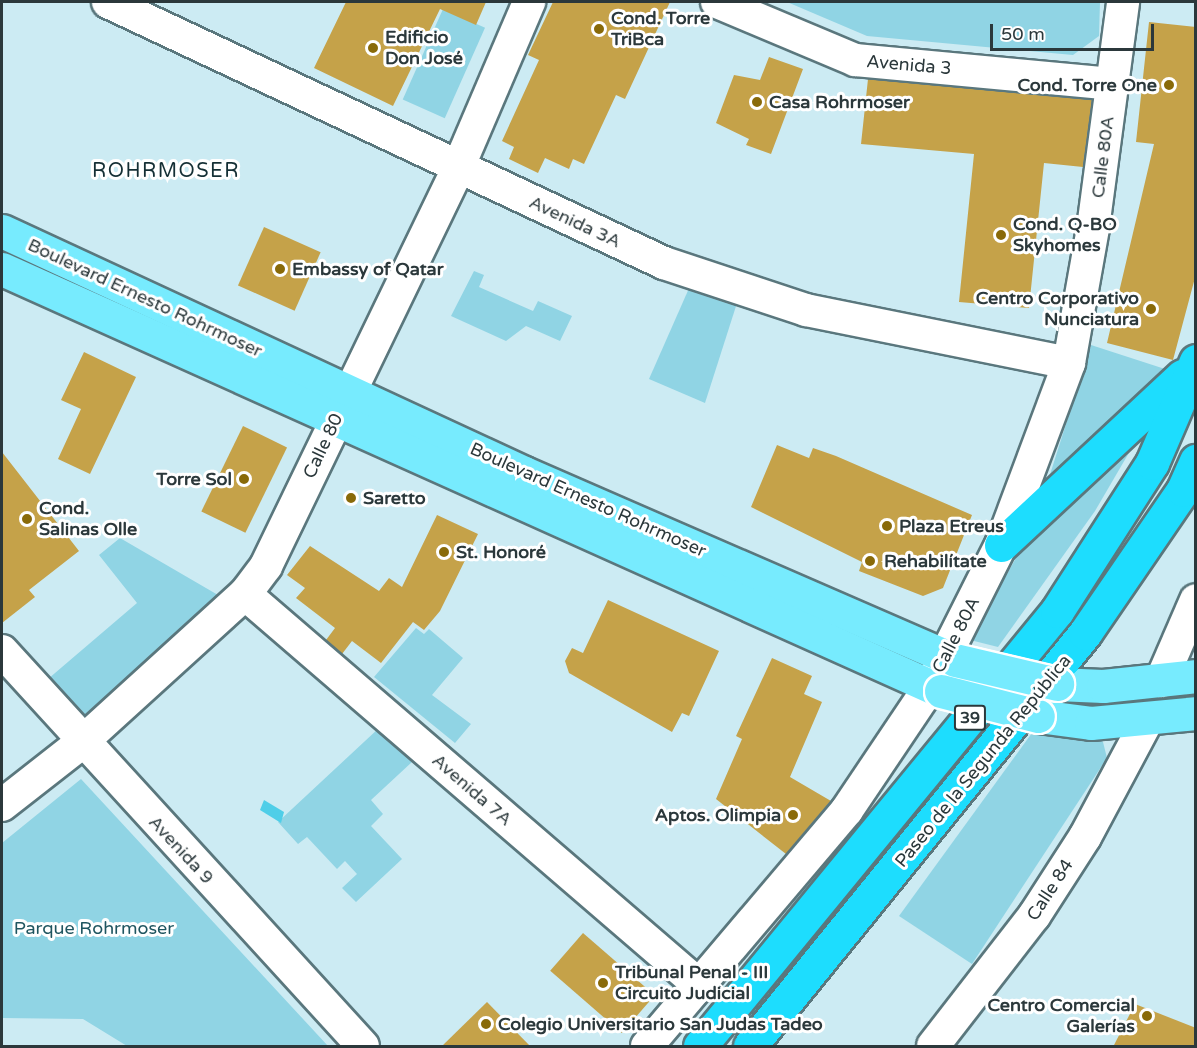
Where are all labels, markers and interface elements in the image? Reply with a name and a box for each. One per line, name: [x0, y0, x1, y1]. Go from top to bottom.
place label: Cond. Torre TriBca: [611, 8, 710, 50]
scale bar: [993, 12, 1156, 50]
marker: Cond. Torre TriBca: [592, 22, 606, 36]
text: 50 m: [1001, 23, 1045, 45]
place label: Edificio Don José: [385, 27, 463, 70]
marker: Edificio Don José: [366, 41, 380, 55]
street label: Avenida 3: [866, 51, 952, 79]
place label: Cond. Torre One: [1017, 74, 1157, 96]
marker: Cond. Torre One: [1162, 78, 1176, 92]
place label: Casa Rohrmoser: [769, 91, 910, 113]
marker: Casa Rohrmoser: [750, 95, 764, 109]
street label: Calle 80A: [1087, 115, 1119, 199]
district label: ROHRMOSER: [92, 159, 240, 183]
street label: Avenida 3A: [526, 191, 624, 253]
place label: Cond. Q-BO Skyhomes: [1013, 214, 1117, 256]
marker: Cond. Q-BO Skyhomes: [994, 228, 1008, 242]
street label: Boulevard Ernesto Rohrmoser: [24, 234, 266, 362]
place label: Embassy of Qatar: [292, 258, 444, 280]
marker: Embassy of Qatar: [273, 262, 287, 276]
place label: Centro Corporativo Nunciatura: [976, 288, 1139, 330]
marker: Centro Corporativo Nunciatura: [1144, 302, 1158, 316]
street label: Calle 80: [299, 410, 347, 482]
street label: Boulevard Ernesto Rohrmoser: [467, 438, 709, 562]
place label: Torre Sol: [156, 468, 232, 490]
marker: Torre Sol: [237, 472, 251, 486]
place label: Saretto: [363, 487, 426, 509]
marker: Saretto: [344, 491, 358, 505]
place label: Cond. Salinas Olle: [39, 498, 137, 540]
marker: Cond. Salinas Olle: [20, 512, 34, 526]
place label: Plaza Etreus: [899, 515, 1004, 537]
marker: Plaza Etreus: [880, 519, 894, 533]
place label: St. Honoré: [456, 541, 546, 563]
marker: St. Honoré: [437, 545, 451, 559]
place label: Rehabilítate: [884, 550, 987, 572]
marker: Rehabilítate: [861, 552, 879, 570]
street label: Calle 80A: [928, 593, 984, 677]
street label: Paseo de la Segunda República: [890, 650, 1076, 872]
road number: 39: [954, 705, 986, 731]
street label: Avenida 7A: [428, 749, 516, 831]
place label: Aptos. Olimpia: [655, 804, 781, 826]
marker: Aptos. Olimpia: [786, 808, 800, 822]
street label: Avenida 9: [144, 811, 218, 889]
street label: Calle 84: [1022, 855, 1078, 925]
park label: Parque Rohrmoser: [14, 917, 174, 939]
place label: Tribunal Penal - III Circuito Judicial: [615, 962, 769, 1004]
marker: Tribunal Penal - III Circuito Judicial: [596, 976, 610, 990]
place label: Centro Comercial Galerías: [988, 995, 1135, 1038]
marker: Centro Comercial Galerías: [1140, 1009, 1154, 1023]
place label: Colegio Universitario San Judas Tadeo: [498, 1013, 823, 1035]
marker: Colegio Universitario San Judas Tadeo: [479, 1017, 493, 1031]

